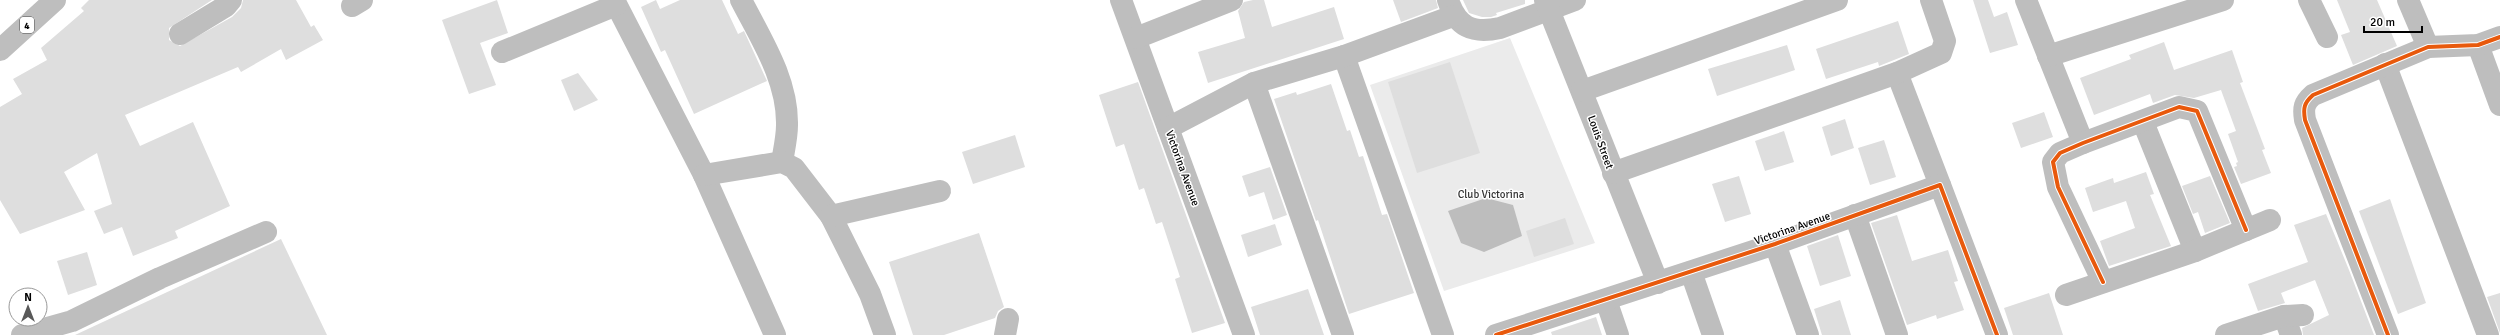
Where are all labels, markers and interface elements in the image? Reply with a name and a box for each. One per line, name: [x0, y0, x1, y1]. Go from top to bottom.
scale bar: [2364, 8, 2422, 34]
text: 20 m: [2370, 15, 2395, 30]
road number: 4: [20, 17, 34, 33]
street label: Louis Street: [1585, 114, 1616, 171]
street label: Victorina Avenue: [1163, 129, 1202, 208]
park label: Club Victorina: [1458, 188, 1525, 201]
street label: Victorina Avenue: [1752, 209, 1832, 248]
north arrow: [8, 287, 48, 327]
text: N: [24, 291, 32, 304]

